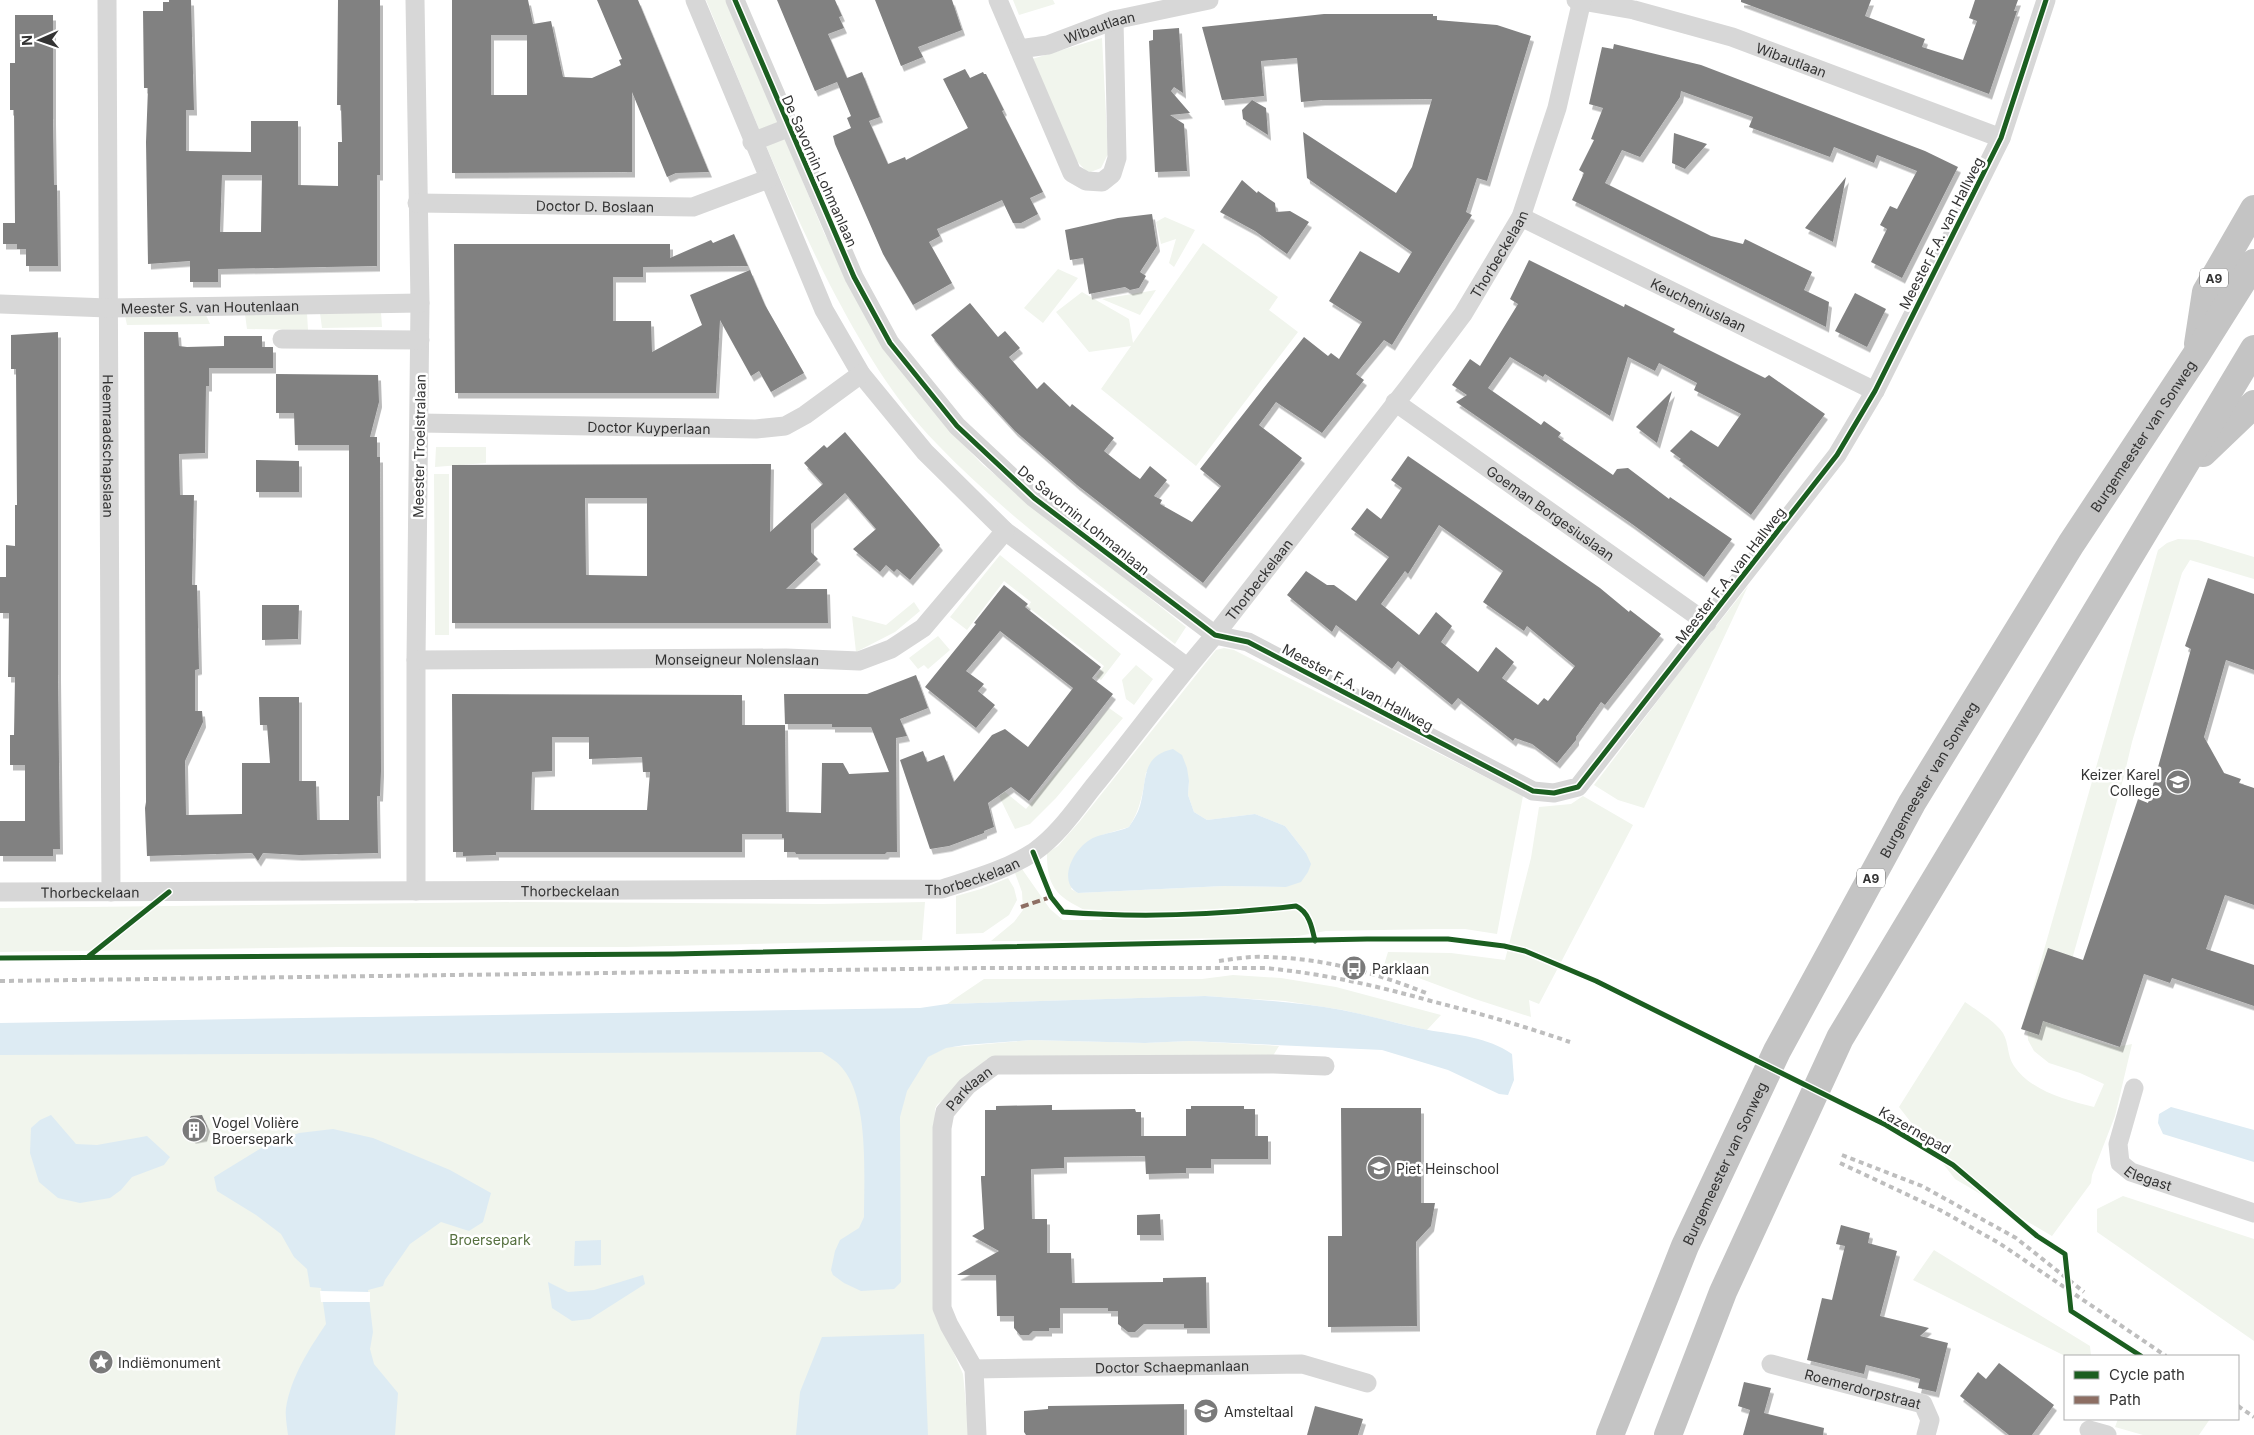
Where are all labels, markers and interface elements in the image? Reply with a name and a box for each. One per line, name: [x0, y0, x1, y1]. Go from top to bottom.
street label: Wibautlaan: [1062, 7, 1136, 47]
north arrow: [15, 15, 65, 65]
text: N: [18, 35, 35, 46]
street label: Wibautlaan: [1754, 38, 1829, 80]
street label: De Savornin Lohmanlaan: [779, 92, 861, 250]
street label: Meester F.A. van Hallweg: [1895, 154, 1987, 312]
street label: Doctor D. Boslaan: [536, 196, 654, 215]
street label: Thorbeckelaan: [1466, 208, 1531, 301]
road number: A9: [2200, 268, 2228, 288]
street label: Keucheniuslaan: [1648, 274, 1749, 335]
street label: Meester S. van Houtenlaan: [121, 296, 299, 316]
street label: Burgemeester van Sonweg: [2086, 357, 2199, 515]
street label: Heemraadschapslaan: [100, 374, 118, 518]
street label: Meester Troelstralaan: [409, 374, 429, 518]
street label: Doctor Kuyperlaan: [587, 417, 711, 437]
street label: Goeman Borgesiuslaan: [1484, 461, 1618, 563]
street label: De Savornin Lohmanlaan: [1015, 462, 1153, 578]
street label: Meester F.A. van Hallweg: [1671, 503, 1789, 647]
street label: Thorbeckelaan: [1221, 535, 1295, 624]
street label: Meester F.A. van Hallweg: [1280, 640, 1436, 734]
street label: Monseigneur Nolenslaan: [655, 649, 820, 668]
street label: Burgemeester van Sonweg: [1876, 698, 1981, 860]
place label: Keizer Karel College: [2081, 766, 2160, 799]
school or university icon: Keizer Karel College: [2165, 769, 2191, 795]
street label: Thorbeckelaan: [924, 853, 1022, 898]
road number: A9: [1857, 868, 1885, 888]
street label: Thorbeckelaan: [520, 882, 620, 899]
street label: Thorbeckelaan: [40, 883, 140, 900]
bus stop icon: Parklaan: [1341, 955, 1367, 981]
place label: Parklaan: [1372, 960, 1429, 977]
street label: Parklaan: [942, 1062, 995, 1114]
street label: Burgemeester van Sonweg: [1678, 1079, 1770, 1248]
street label: Kazernepad: [1876, 1103, 1954, 1157]
place label: Vogel Volière Broersepark: [212, 1114, 299, 1147]
building icon: Vogel Volière Broersepark: [181, 1117, 207, 1143]
school or university icon: Piet Heinschool: [1366, 1155, 1392, 1181]
place label: Piet Heinschool: [1396, 1160, 1499, 1177]
street label: Elegast: [2121, 1162, 2175, 1194]
park label: Broersepark: [449, 1231, 531, 1248]
place icon: Indiëmonument: [88, 1349, 114, 1375]
place label: Indiëmonument: [118, 1354, 221, 1371]
legend: [2064, 1355, 2239, 1420]
street label: Doctor Schaepmanlaan: [1095, 1356, 1249, 1376]
street label: Roemerdorpstraat: [1803, 1365, 1923, 1412]
text: Cycle path: [2109, 1365, 2185, 1384]
text: Path: [2109, 1390, 2141, 1409]
school or university icon: Amsteltaal: [1193, 1398, 1219, 1424]
place label: Amsteltaal: [1224, 1403, 1293, 1420]

